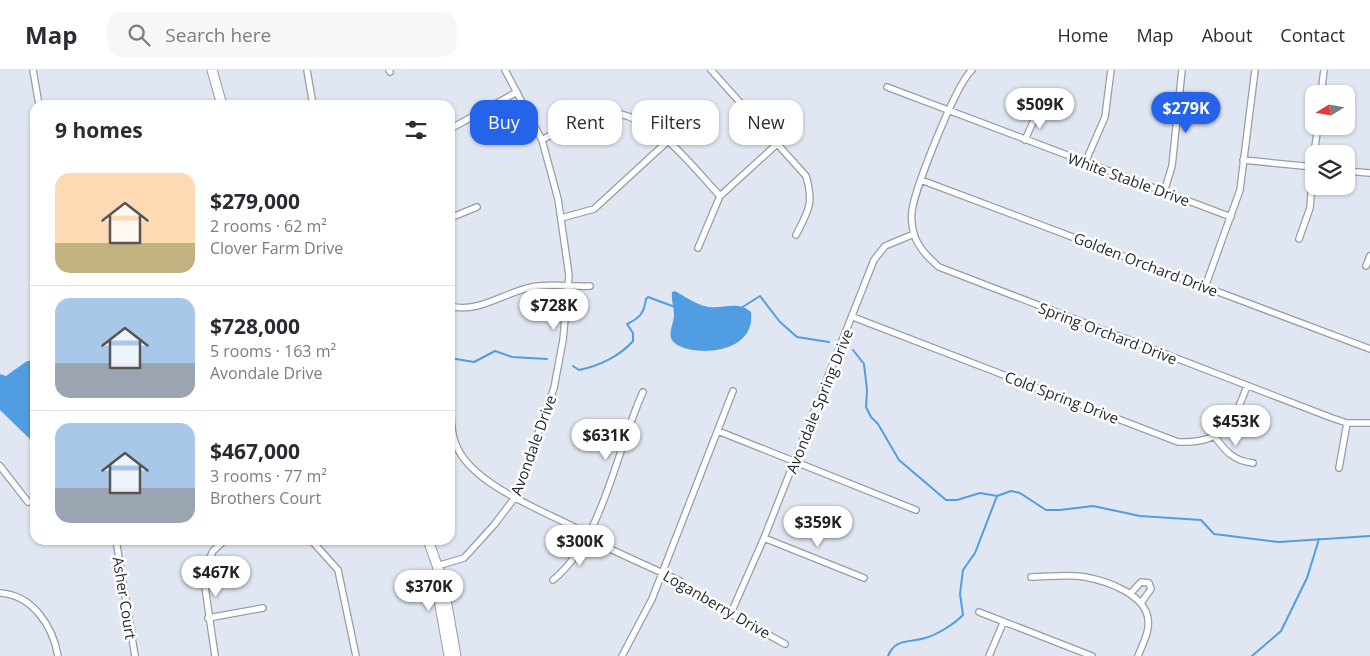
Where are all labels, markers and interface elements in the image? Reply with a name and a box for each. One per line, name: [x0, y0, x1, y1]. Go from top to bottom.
search box: [107, 12, 457, 57]
text: Map: [25, 18, 77, 51]
icon: search: [125, 21, 153, 49]
text: Search here: [165, 22, 271, 48]
text: Home: [1058, 23, 1108, 47]
text: Map: [1136, 23, 1174, 47]
text: About: [1202, 23, 1252, 47]
text: Contact: [1280, 23, 1345, 47]
north arrow: [1305, 85, 1355, 135]
map controls: [1305, 85, 1355, 195]
pin: $509K: [1005, 88, 1075, 130]
pin: $279K: [1151, 92, 1221, 134]
text: $509K: [1016, 93, 1064, 115]
text: $279K: [1162, 97, 1210, 119]
chip: Buy: [470, 100, 538, 145]
chip: Rent: [548, 100, 622, 145]
chip: Filters: [632, 100, 719, 145]
chip: New: [729, 100, 803, 145]
text: 9 homes: [55, 116, 143, 144]
icon: filters: [402, 116, 430, 144]
button: layers: [1305, 145, 1355, 195]
street label: White Stable Drive: [1065, 148, 1193, 210]
text: $279,000: [210, 187, 300, 215]
icon: home: [95, 193, 155, 253]
text: 2 rooms · 62 m²: [210, 215, 327, 237]
street label: Golden Orchard Drive: [1071, 227, 1221, 301]
text: Clover Farm Drive: [210, 237, 343, 259]
pin: $728K: [519, 288, 589, 331]
text: $728K: [530, 294, 578, 316]
street label: Spring Orchard Drive: [1036, 297, 1180, 369]
text: $728,000: [210, 312, 300, 340]
icon: home: [95, 318, 155, 378]
street label: Avondale Spring Drive: [781, 326, 857, 476]
text: 5 rooms · 163 m²: [210, 340, 336, 362]
text: Avondale Drive: [210, 362, 323, 384]
street label: Cold Spring Drive: [1002, 366, 1122, 428]
street label: Avondale Drive: [506, 392, 560, 498]
pin: $453K: [1201, 404, 1271, 447]
text: $453K: [1212, 410, 1260, 432]
pin: $631K: [571, 418, 641, 461]
text: $631K: [582, 424, 630, 446]
text: $467,000: [210, 437, 300, 465]
icon: home: [95, 443, 155, 503]
text: 3 rooms · 77 m²: [210, 465, 327, 487]
text: Brothers Court: [210, 487, 321, 509]
pin: $359K: [783, 506, 853, 548]
text: $359K: [794, 511, 842, 533]
pin: $300K: [545, 524, 615, 567]
text: $300K: [556, 530, 604, 552]
street label: Asher Court: [109, 555, 141, 641]
pin: $467K: [181, 556, 251, 598]
text: $467K: [192, 561, 240, 583]
street label: Loganberry Drive: [660, 565, 774, 643]
pin: $370K: [394, 570, 464, 612]
text: $370K: [405, 575, 453, 597]

